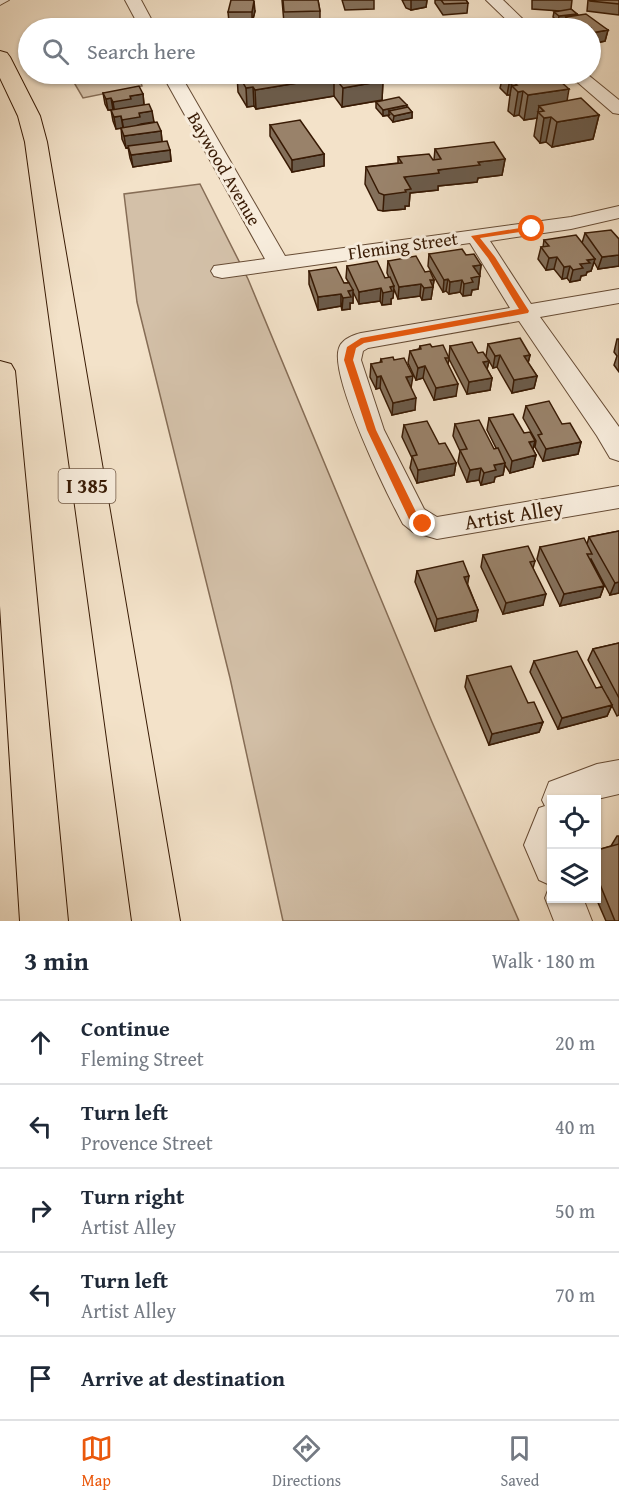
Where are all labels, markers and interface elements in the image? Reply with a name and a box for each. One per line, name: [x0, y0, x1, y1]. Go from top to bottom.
search box: [18, 18, 601, 84]
icon: search: [39, 35, 72, 68]
text: Search here: [87, 35, 196, 67]
street label: Baywood Avenue: [181, 107, 268, 231]
route start: [518, 215, 544, 241]
street label: Fleming Street: [346, 224, 460, 267]
road number: I 385: [58, 469, 116, 503]
street label: Artist Alley: [462, 491, 566, 538]
route end: [409, 510, 435, 536]
map controls: [547, 795, 601, 903]
button: locate: [547, 795, 601, 849]
button: layers: [547, 849, 601, 903]
text: 3 min: [24, 941, 89, 980]
text: Walk · 180 m: [492, 946, 595, 975]
text: Continue: [81, 1012, 170, 1044]
icon: ahead: [24, 1026, 57, 1059]
text: 20 m: [555, 1028, 595, 1057]
text: Fleming Street: [81, 1044, 204, 1073]
text: Turn left: [81, 1096, 168, 1128]
icon: left: [24, 1110, 57, 1143]
text: 40 m: [555, 1112, 595, 1141]
text: Provence Street: [81, 1128, 213, 1157]
text: Turn right: [81, 1180, 184, 1212]
icon: right: [24, 1194, 57, 1227]
text: 50 m: [555, 1196, 595, 1225]
text: Artist Alley: [81, 1212, 176, 1241]
text: Turn left: [81, 1264, 168, 1296]
icon: left: [24, 1278, 57, 1311]
text: 70 m: [555, 1280, 595, 1309]
text: Artist Alley: [81, 1296, 176, 1325]
icon: arrive: [24, 1362, 57, 1395]
text: Arrive at destination: [81, 1362, 285, 1394]
tab: Map: [80, 1432, 113, 1492]
tab: Directions: [272, 1432, 341, 1492]
tab: Saved: [500, 1432, 539, 1492]

